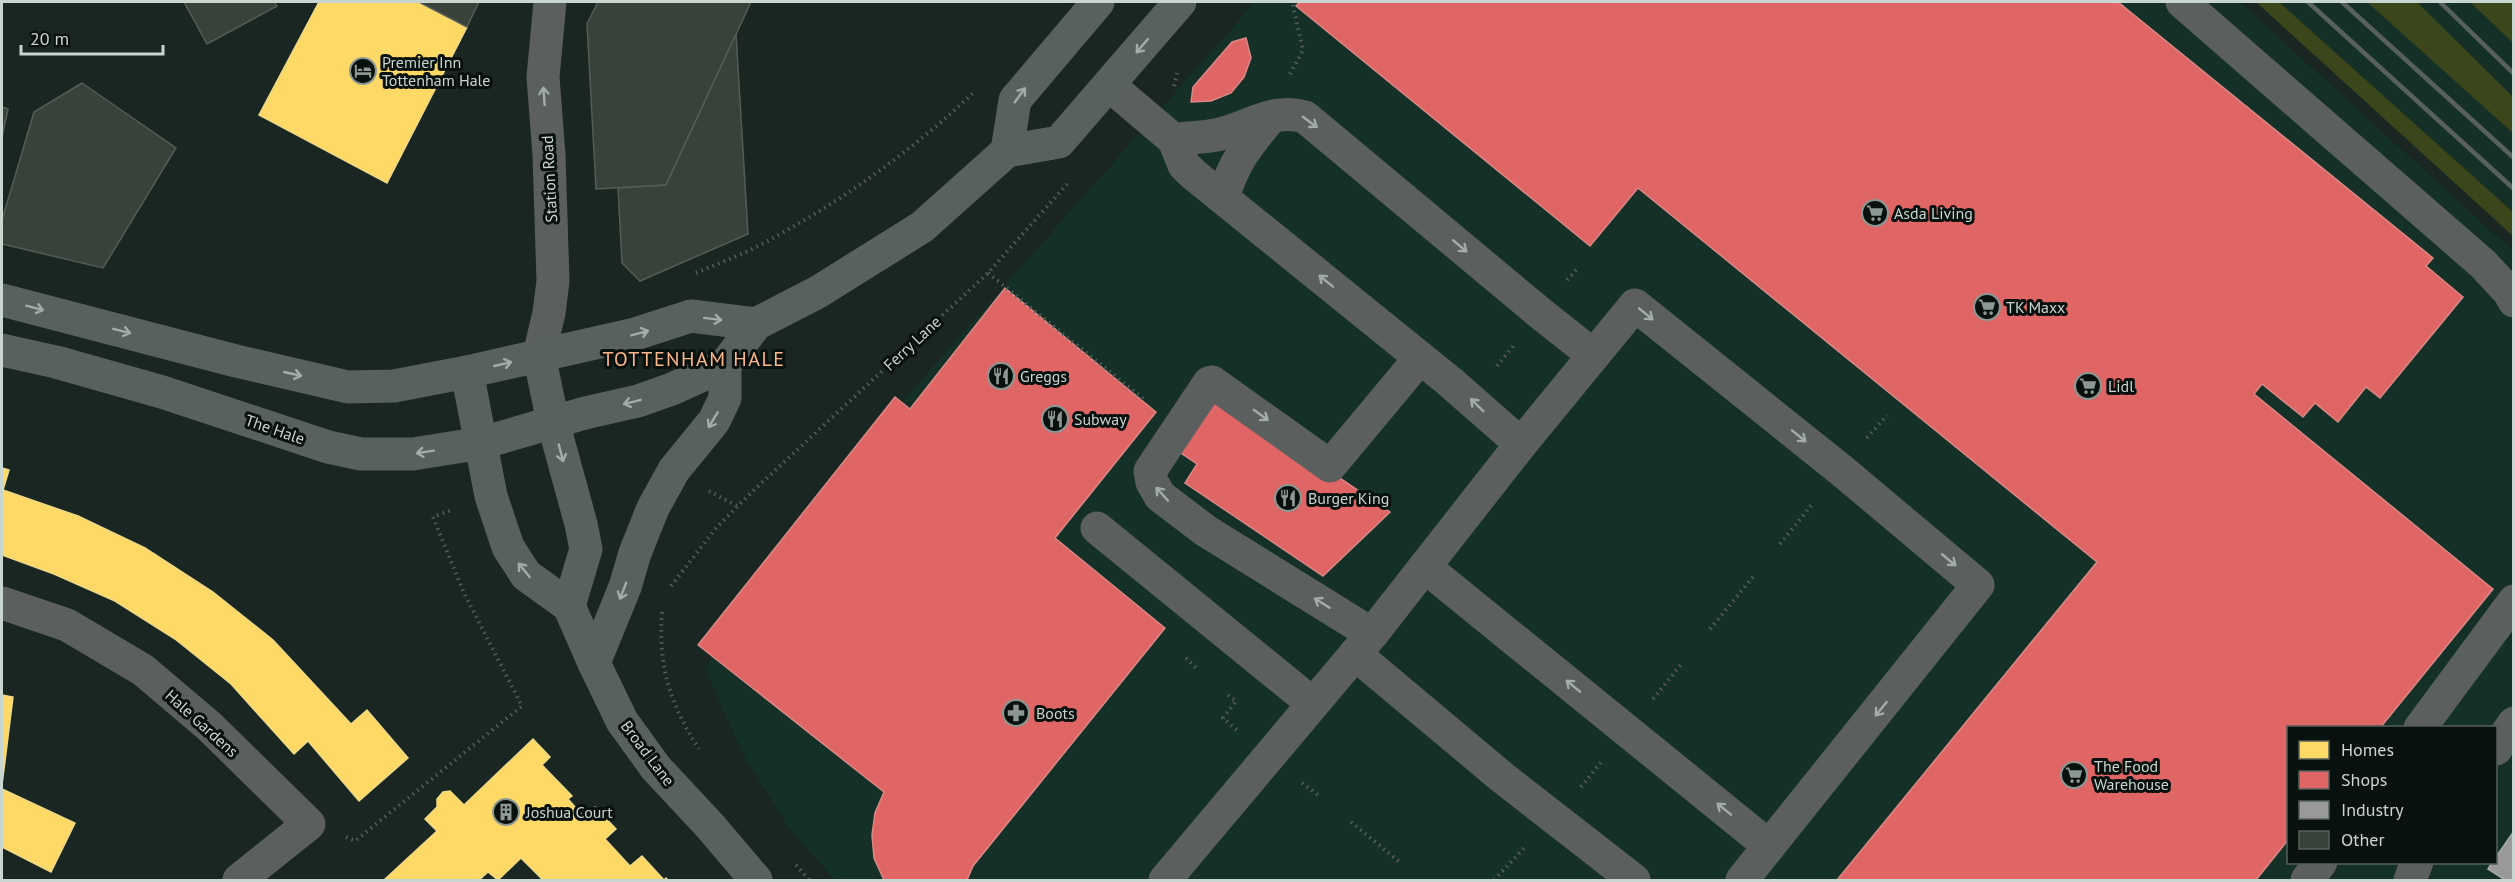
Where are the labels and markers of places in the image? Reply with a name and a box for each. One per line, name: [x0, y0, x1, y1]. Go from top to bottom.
place label: Premier Inn Tottenham Hale: [382, 52, 490, 90]
hotel icon: Premier Inn Tottenham Hale: [348, 56, 378, 86]
supermarket icon: Asda Living: [1860, 198, 1890, 228]
place label: Asda Living: [1894, 203, 1973, 223]
supermarket icon: TK Maxx: [1972, 292, 2002, 322]
place label: TK Maxx: [2006, 297, 2065, 317]
restaurant icon: Greggs: [986, 361, 1016, 391]
place label: Greggs: [1020, 366, 1067, 386]
supermarket icon: Lidl: [2073, 371, 2103, 401]
place label: Lidl: [2108, 376, 2134, 396]
restaurant icon: Subway: [1040, 404, 1070, 434]
place label: Subway: [1074, 409, 1127, 429]
restaurant icon: Burger King: [1273, 483, 1303, 513]
place label: Burger King: [1308, 488, 1389, 508]
pharmacy icon: Boots: [1001, 698, 1031, 728]
place label: Boots: [1036, 703, 1075, 723]
place label: The Food Warehouse: [2094, 756, 2169, 794]
supermarket icon: The Food Warehouse: [2059, 760, 2089, 790]
building icon: Joshua Court: [491, 797, 521, 827]
place label: Joshua Court: [525, 802, 613, 822]

